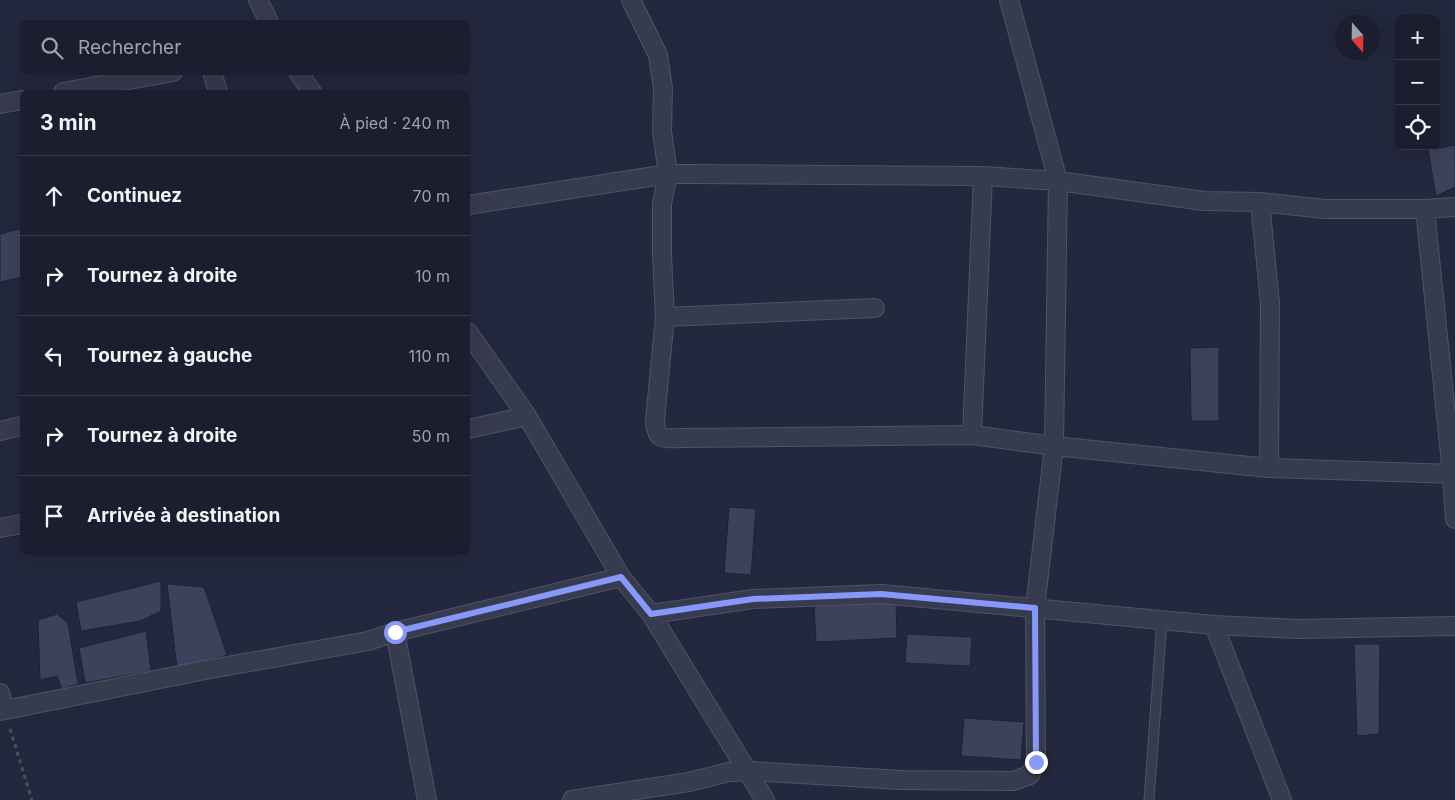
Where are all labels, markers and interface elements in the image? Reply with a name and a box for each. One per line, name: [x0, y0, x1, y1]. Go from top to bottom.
north arrow: [1335, 15, 1380, 60]
map controls: [1395, 15, 1440, 150]
button: +: [1395, 15, 1440, 60]
search box: [20, 20, 470, 75]
icon: search: [38, 34, 66, 62]
text: Rechercher: [78, 36, 181, 59]
button: −: [1395, 60, 1440, 105]
button: locate: [1395, 105, 1440, 150]
text: 3 min: [40, 110, 96, 135]
text: À pied · 240 m: [340, 113, 450, 133]
icon: ahead: [40, 182, 68, 210]
text: Continuez: [87, 184, 182, 207]
text: 70 m: [413, 186, 450, 206]
icon: right: [40, 262, 68, 290]
text: Tournez à droite: [87, 264, 237, 287]
text: 10 m: [415, 266, 450, 286]
icon: left: [40, 342, 68, 370]
text: Tournez à gauche: [87, 344, 252, 367]
text: 110 m: [408, 346, 450, 366]
icon: right: [40, 422, 68, 450]
text: Tournez à droite: [87, 424, 237, 447]
text: 50 m: [412, 426, 450, 446]
icon: arrive: [40, 502, 68, 530]
text: Arrivée à destination: [87, 504, 280, 527]
route start: [384, 621, 407, 644]
route end: [1025, 751, 1048, 774]

